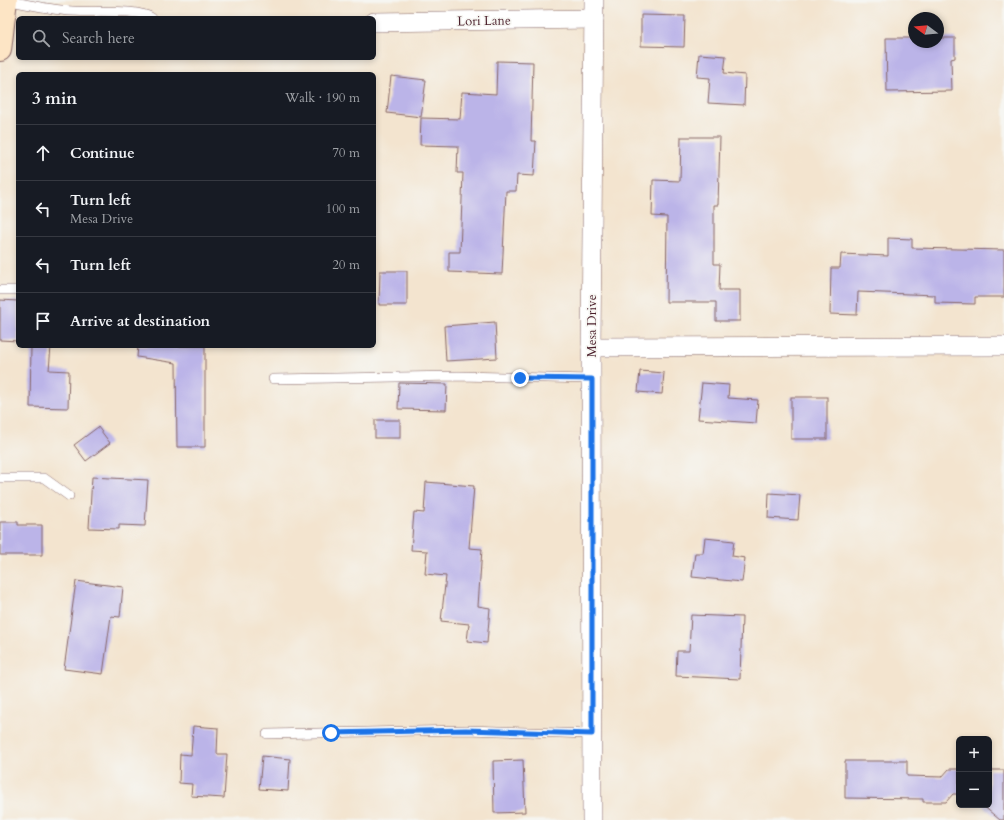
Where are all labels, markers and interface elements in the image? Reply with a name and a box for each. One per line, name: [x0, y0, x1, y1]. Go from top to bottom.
street label: Lori Lane: [457, 12, 511, 30]
north arrow: [908, 12, 944, 48]
search box: [16, 16, 376, 60]
icon: search: [30, 27, 52, 49]
text: Search here: [62, 28, 135, 48]
text: 3 min: [32, 87, 77, 110]
text: Walk · 190 m: [285, 89, 360, 107]
icon: ahead: [32, 142, 54, 164]
text: Continue: [70, 143, 135, 163]
text: 70 m: [332, 144, 360, 162]
text: Turn left: [70, 190, 131, 210]
icon: left: [32, 198, 54, 220]
text: 100 m: [326, 200, 360, 218]
text: Mesa Drive: [70, 210, 133, 228]
icon: left: [32, 254, 54, 276]
text: Turn left: [70, 255, 131, 275]
text: 20 m: [332, 256, 360, 274]
street label: Mesa Drive: [583, 294, 601, 358]
icon: arrive: [32, 310, 54, 332]
text: Arrive at destination: [70, 311, 210, 331]
route end: [511, 369, 529, 387]
route start: [322, 724, 340, 742]
map controls: [956, 736, 992, 808]
button: +: [956, 736, 992, 772]
button: −: [956, 772, 992, 808]

